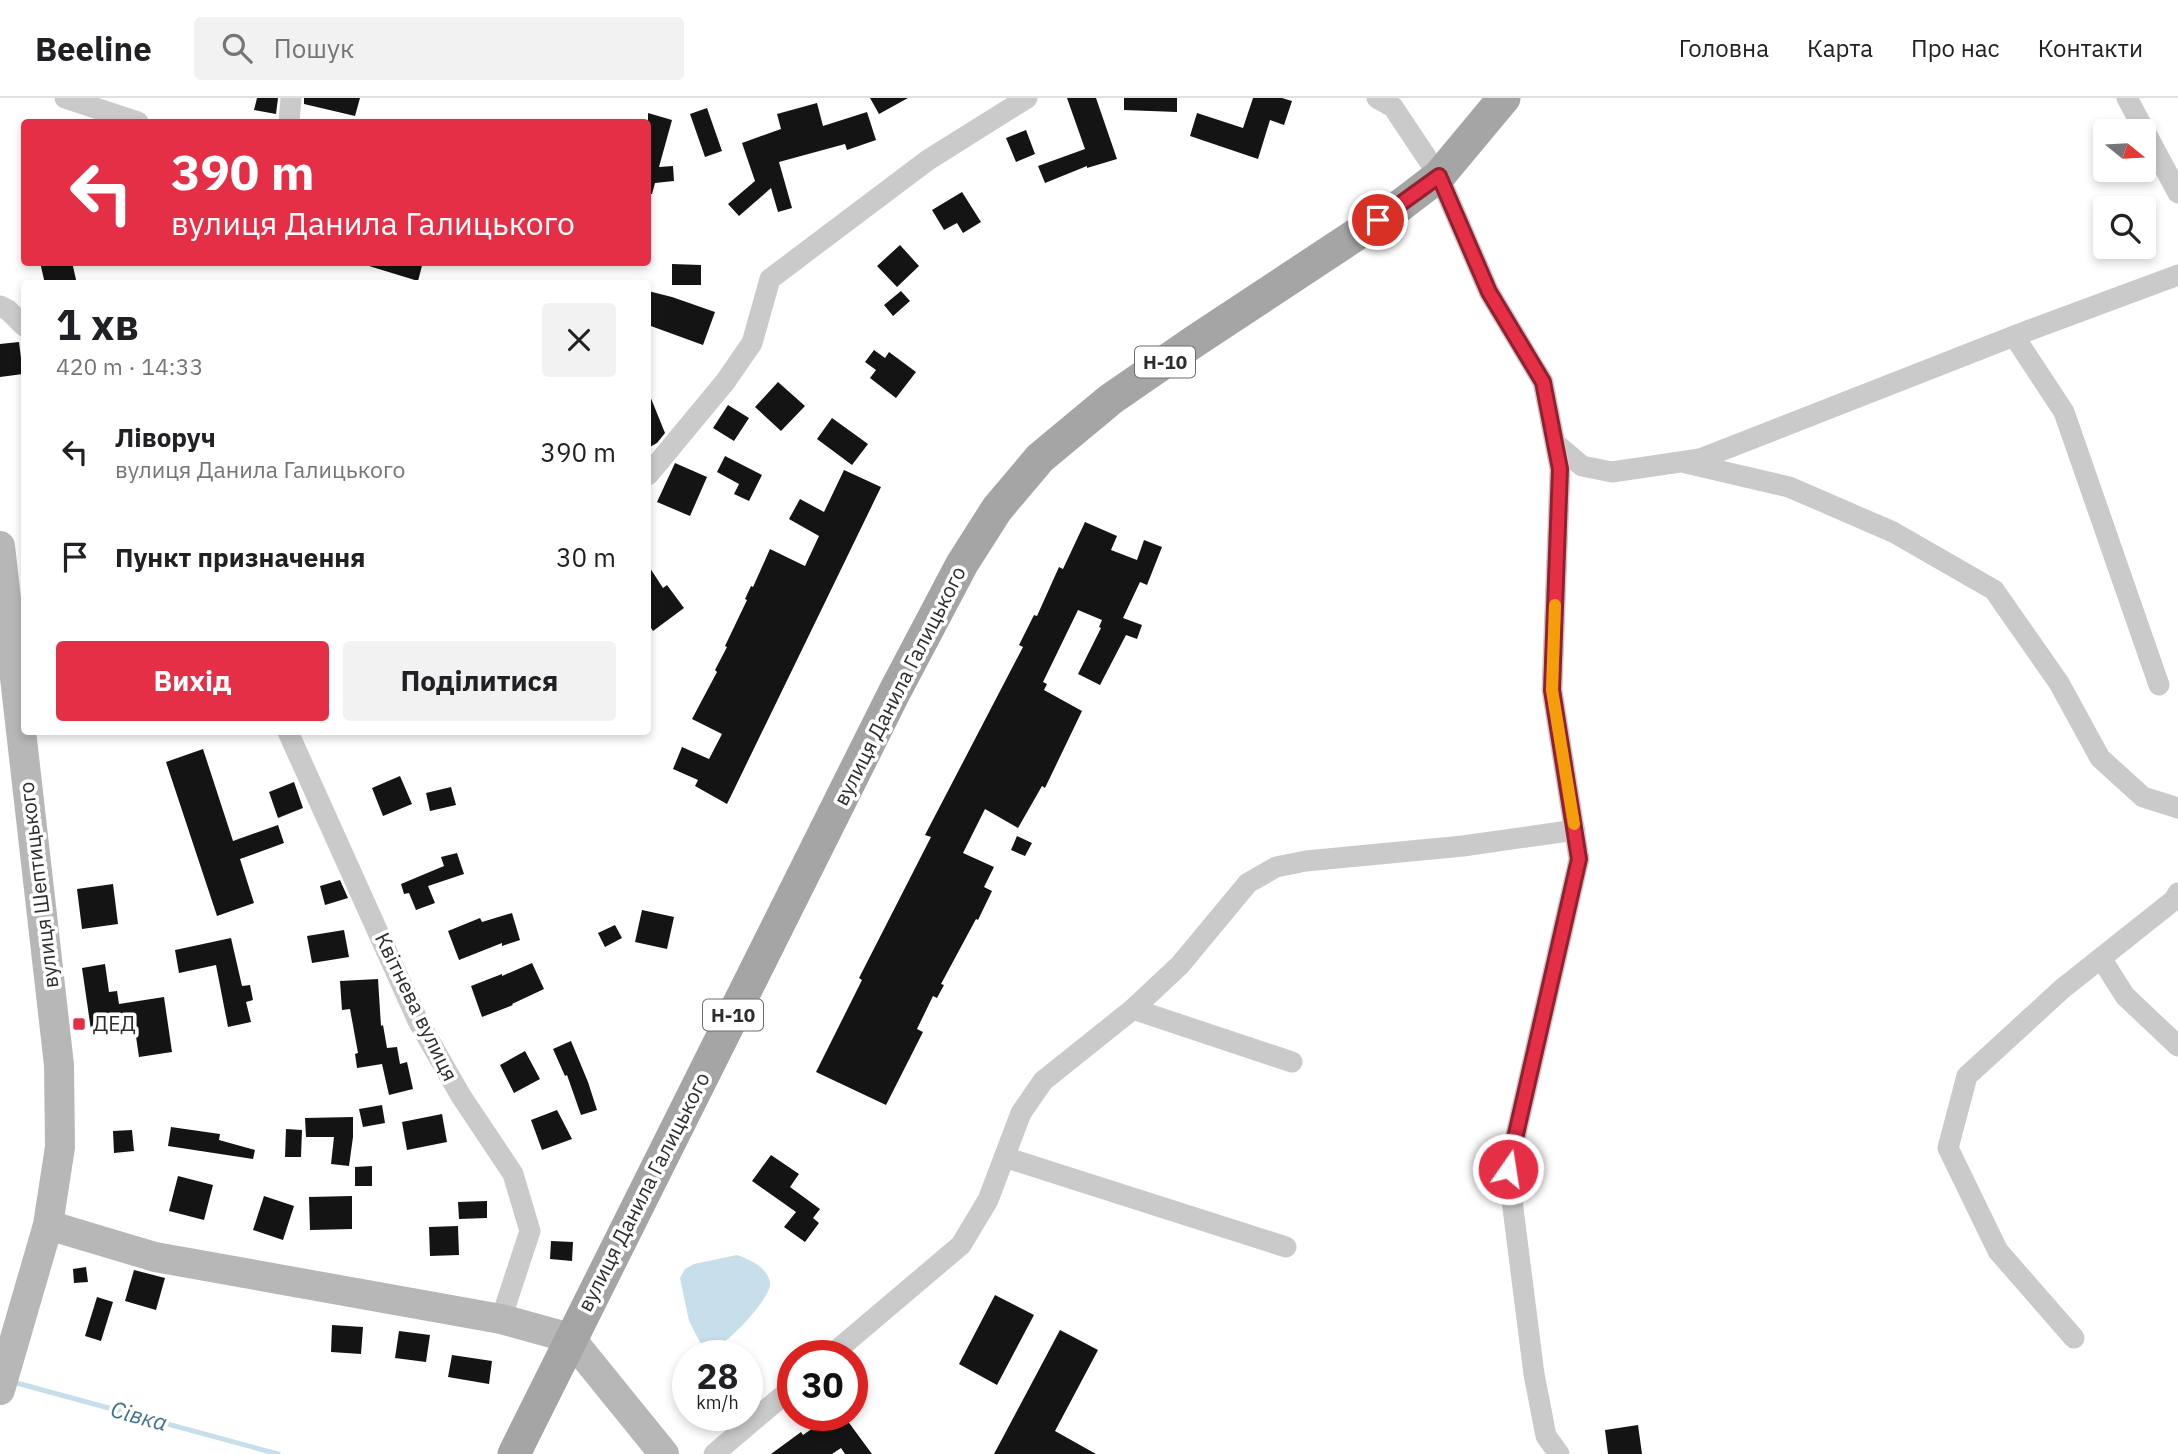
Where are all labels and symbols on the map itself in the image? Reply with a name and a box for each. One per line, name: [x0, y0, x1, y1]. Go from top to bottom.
north arrow: [2093, 119, 2156, 182]
pin: [1348, 190, 1408, 250]
road number: Н-10: [1135, 346, 1195, 378]
street label: вулиця Данила Галицького: [826, 561, 972, 810]
street label: вулиця Шептицького: [11, 780, 65, 990]
street label: Квітнева вулиця: [369, 928, 465, 1085]
road number: Н-10: [703, 1000, 763, 1030]
place label: ДЕД: [93, 1009, 136, 1037]
marker: ДЕД: [71, 1016, 87, 1032]
street label: вулиця Данила Галицького: [570, 1067, 716, 1316]
position arrow: [1471, 1132, 1545, 1206]
speed limit sign: 30: [777, 1340, 868, 1431]
water label: Сівка: [108, 1393, 171, 1437]

